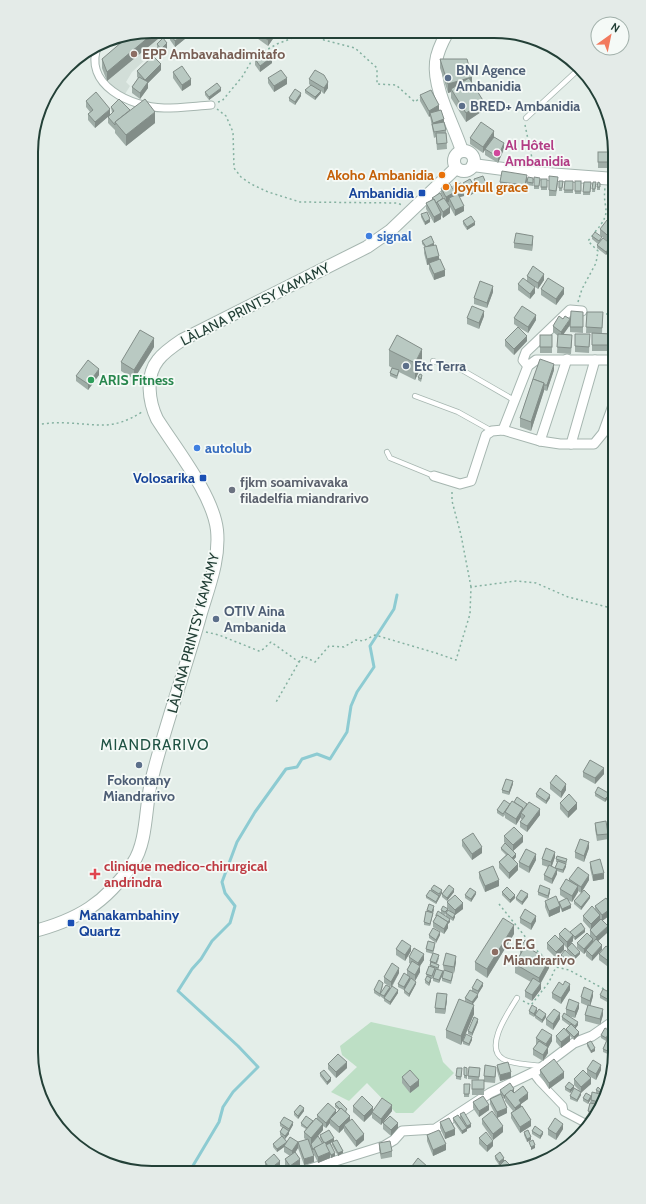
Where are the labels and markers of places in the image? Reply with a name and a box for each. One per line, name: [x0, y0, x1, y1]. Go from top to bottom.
place label: EPP Ambavahadimitafo: [142, 45, 285, 63]
marker: EPP Ambavahadimitafo: [129, 49, 139, 59]
place label: BNI Agence Ambanidia: [456, 61, 526, 95]
marker: BNI Agence Ambanidia: [443, 73, 453, 83]
place label: BRED+ Ambanidia: [470, 97, 580, 115]
marker: BRED+ Ambanidia: [457, 101, 467, 111]
place label: Al Hôtel Ambanidia: [505, 136, 570, 170]
marker: Al Hôtel Ambanidia: [492, 148, 502, 158]
place label: Akoho Ambanidia: [327, 166, 434, 184]
marker: Akoho Ambanidia: [437, 170, 447, 180]
place label: Joyfull grace: [453, 178, 528, 196]
marker: Joyfull grace: [441, 182, 451, 192]
place label: Ambanidia: [349, 184, 414, 202]
marker: Ambanidia: [417, 188, 427, 198]
place label: signal: [377, 227, 412, 245]
marker: signal: [364, 231, 374, 241]
place label: Etc Terra: [414, 357, 466, 375]
marker: Etc Terra: [401, 361, 411, 371]
place label: ARIS Fitness: [99, 371, 174, 389]
marker: ARIS Fitness: [86, 375, 96, 385]
place label: autolub: [205, 439, 252, 457]
marker: autolub: [192, 443, 202, 453]
place label: Volosarika: [133, 469, 195, 487]
marker: Volosarika: [198, 473, 208, 483]
place label: fjkm soamivavaka filadelfia miandrarivo: [240, 473, 369, 507]
marker: fjkm soamivavaka filadelfia miandrarivo: [227, 485, 237, 495]
place label: OTIV Aina Ambanida: [224, 602, 286, 636]
marker: OTIV Aina Ambanida: [211, 614, 221, 624]
marker: Fokontany Miandrarivo: [134, 760, 144, 770]
place label: Fokontany Miandrarivo: [103, 771, 175, 805]
place label: clinique medico-chirurgical andrindra: [104, 857, 268, 891]
marker: clinique medico-chirurgical andrindra: [89, 868, 101, 880]
place label: Manakambahiny Quartz: [79, 906, 180, 940]
marker: Manakambahiny Quartz: [66, 918, 76, 928]
place label: C.E.G Miandrarivo: [503, 935, 575, 969]
marker: C.E.G Miandrarivo: [490, 947, 500, 957]

